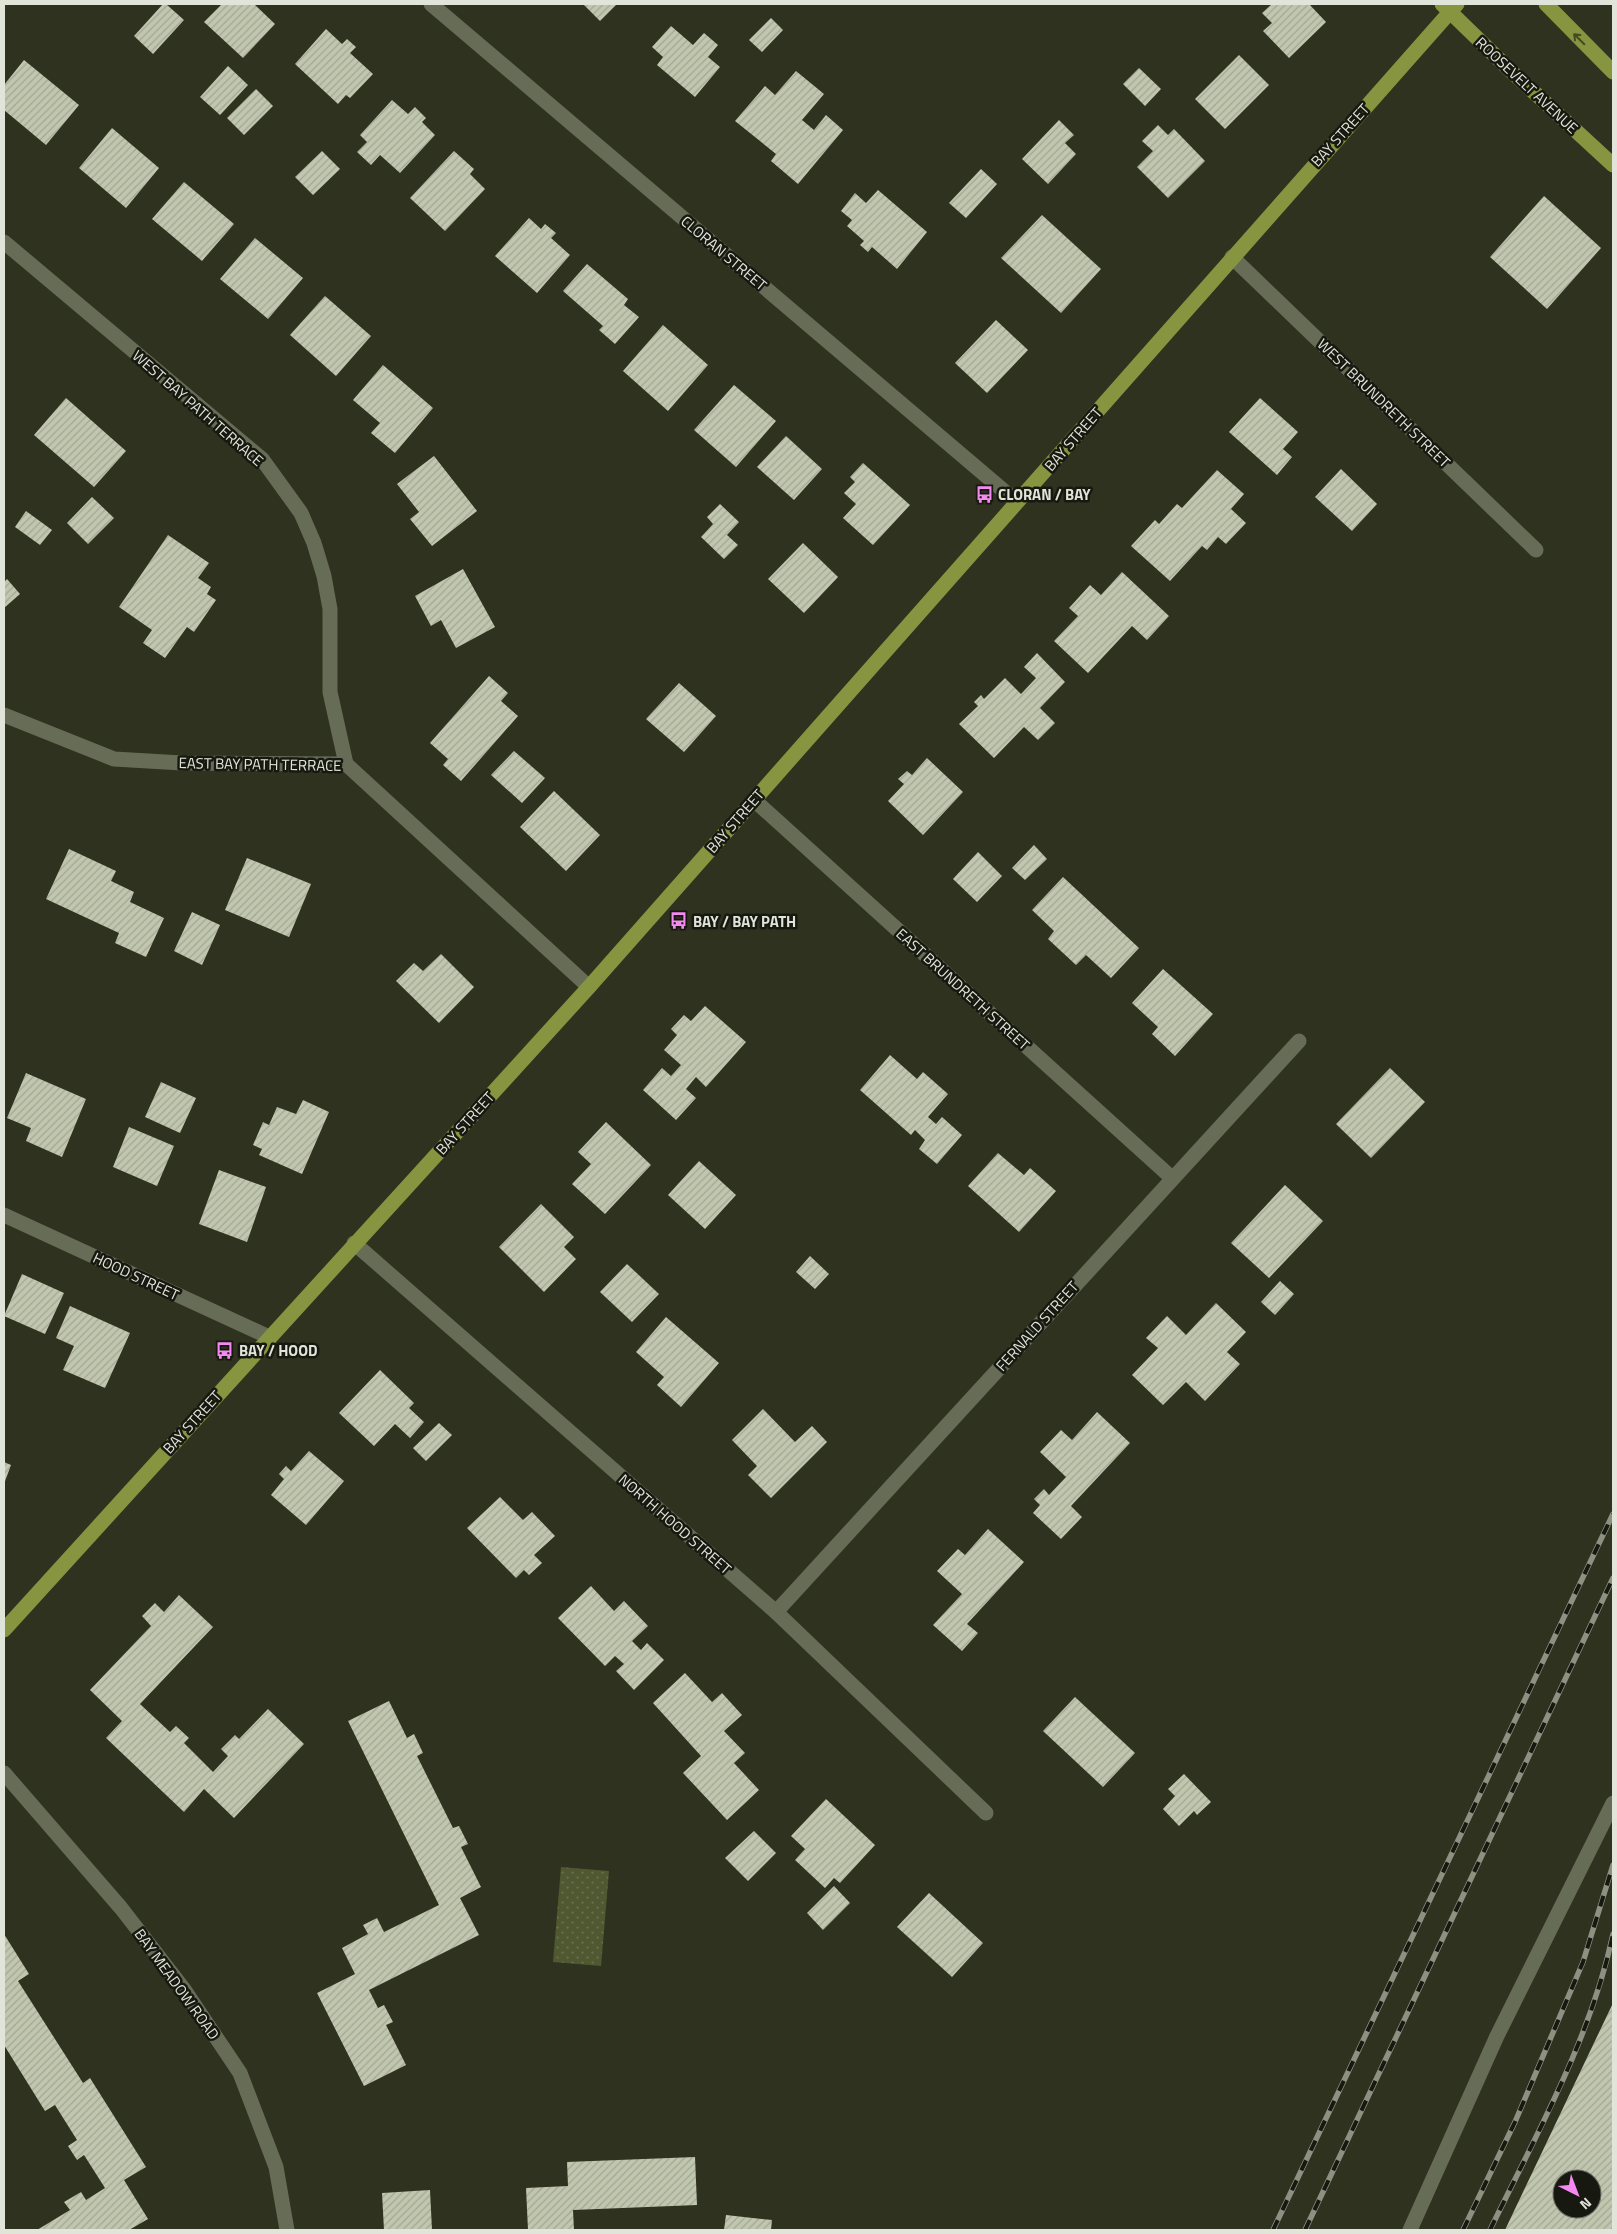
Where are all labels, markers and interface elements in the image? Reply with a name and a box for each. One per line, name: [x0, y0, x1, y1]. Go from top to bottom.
street label: ROOSEVELT AVENUE: [1470, 31, 1584, 139]
one-way arrow: [1573, 33, 1585, 45]
street label: BAY STREET: [1305, 98, 1375, 172]
street label: CLORAN STREET: [676, 210, 772, 296]
street label: WEST BRUNDRETH STREET: [1312, 333, 1456, 473]
street label: WEST BAY PATH TERRACE: [127, 344, 269, 472]
street label: BAY STREET: [1039, 402, 1107, 476]
place label: CLORAN / BAY: [998, 483, 1091, 506]
bus stop icon: CLORAN / BAY: [974, 484, 994, 504]
street label: EAST BAY PATH TERRACE: [178, 751, 342, 777]
street label: BAY STREET: [701, 784, 769, 858]
place label: BAY / BAY PATH: [693, 910, 796, 933]
bus stop icon: BAY / BAY PATH: [669, 911, 689, 931]
street label: EAST BRUNDRETH STREET: [891, 923, 1035, 1055]
street label: BAY STREET: [430, 1086, 500, 1160]
street label: HOOD STREET: [89, 1246, 183, 1306]
street label: FERNALD STREET: [990, 1276, 1084, 1376]
place label: BAY / HOOD: [239, 1339, 317, 1362]
bus stop icon: BAY / HOOD: [215, 1340, 235, 1360]
street label: BAY STREET: [157, 1385, 227, 1459]
street label: NORTH HOOD STREET: [613, 1468, 737, 1580]
street label: BAY MEADOW ROAD: [129, 1924, 225, 2044]
north arrow: [1552, 2169, 1602, 2219]
text: N: [1575, 2193, 1597, 2215]

